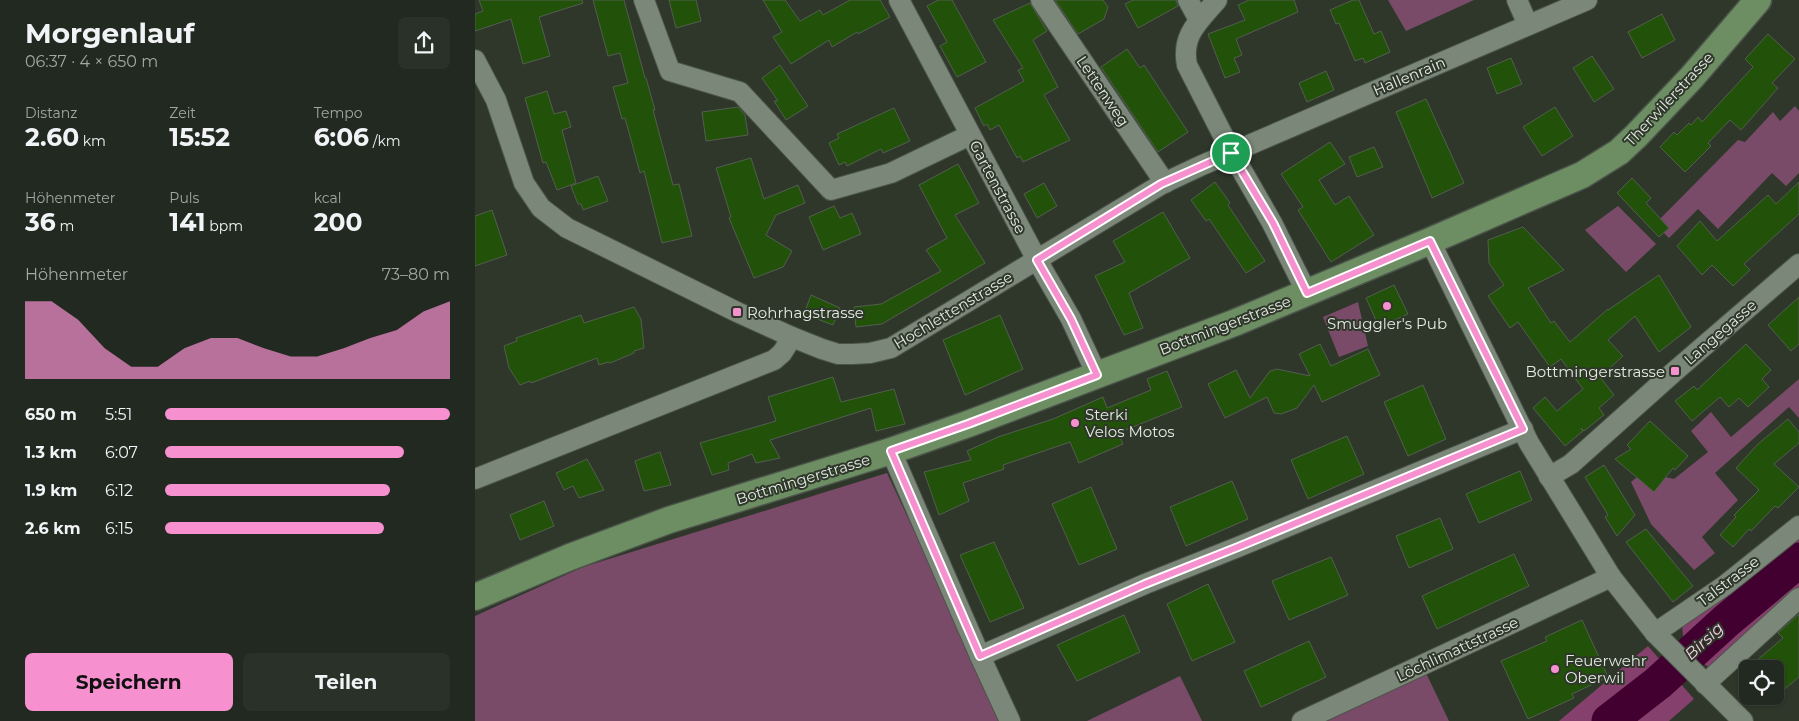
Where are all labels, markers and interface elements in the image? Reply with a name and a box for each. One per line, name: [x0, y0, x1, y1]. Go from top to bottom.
text: Morgenlauf: [25, 16, 194, 50]
button: share: [398, 17, 450, 69]
street label: Therwilerstrasse: [1621, 48, 1717, 150]
text: 06:37 · 4 × 650 m: [25, 52, 158, 71]
street label: Lettenweg: [1073, 52, 1133, 130]
street label: Hallenrain: [1370, 52, 1448, 100]
text: Distanz: [25, 104, 77, 122]
text: Zeit: [169, 104, 196, 122]
text: Tempo: [314, 104, 363, 122]
text: 2.60: [25, 122, 79, 152]
text: 15:52: [169, 122, 230, 152]
text: 6:06: [314, 122, 369, 152]
text: km: [79, 132, 106, 150]
text: /km: [369, 132, 401, 150]
pin: [1210, 132, 1252, 174]
street label: Gartenstrasse: [965, 137, 1031, 237]
icon: arrive: [1217, 139, 1245, 167]
text: Höhenmeter: [25, 189, 115, 207]
text: Puls: [169, 189, 199, 207]
text: kcal: [314, 189, 342, 207]
text: 36: [25, 207, 56, 237]
text: 141: [169, 207, 206, 237]
text: 200: [314, 207, 362, 237]
text: m: [56, 217, 74, 235]
text: bpm: [206, 217, 243, 235]
text: Höhenmeter: [25, 265, 128, 284]
text: 73–80 m: [382, 265, 450, 284]
street label: Hochlettenstrasse: [890, 267, 1016, 353]
street label: Bottmingerstrasse: [1156, 291, 1294, 359]
street label: Langegasse: [1680, 295, 1760, 369]
marker: Smuggler's Pub: [1381, 300, 1393, 312]
place label: Rohrhagstrasse: [747, 303, 864, 322]
marker: Rohrhagstrasse: [731, 306, 743, 318]
place label: Smuggler's Pub: [1327, 314, 1447, 333]
place label: Bottmingerstrasse: [1526, 362, 1665, 381]
marker: Bottmingerstrasse: [1669, 365, 1681, 377]
text: 650 m: [25, 405, 77, 424]
text: 5:51: [105, 405, 132, 424]
place label: Sterki Velos Motos: [1085, 405, 1175, 441]
marker: Sterki Velos Motos: [1069, 417, 1081, 429]
text: 1.3 km: [25, 443, 77, 462]
text: 6:07: [105, 443, 138, 462]
street label: Bottmingerstrasse: [734, 450, 872, 508]
text: 1.9 km: [25, 481, 77, 500]
text: 6:12: [105, 481, 133, 500]
text: 2.6 km: [25, 519, 81, 538]
text: 6:15: [105, 519, 133, 538]
street label: Talstrasse: [1693, 552, 1763, 610]
street label: Löchlimattstrasse: [1393, 612, 1521, 686]
water label: Birsig: [1681, 618, 1727, 664]
place label: Feuerwehr Oberwil: [1565, 651, 1647, 687]
button: Speichern: [25, 653, 233, 711]
button: Teilen: [243, 653, 450, 711]
map controls: [1739, 660, 1784, 705]
button: locate: [1739, 660, 1784, 705]
marker: Feuerwehr Oberwil: [1549, 663, 1561, 675]

